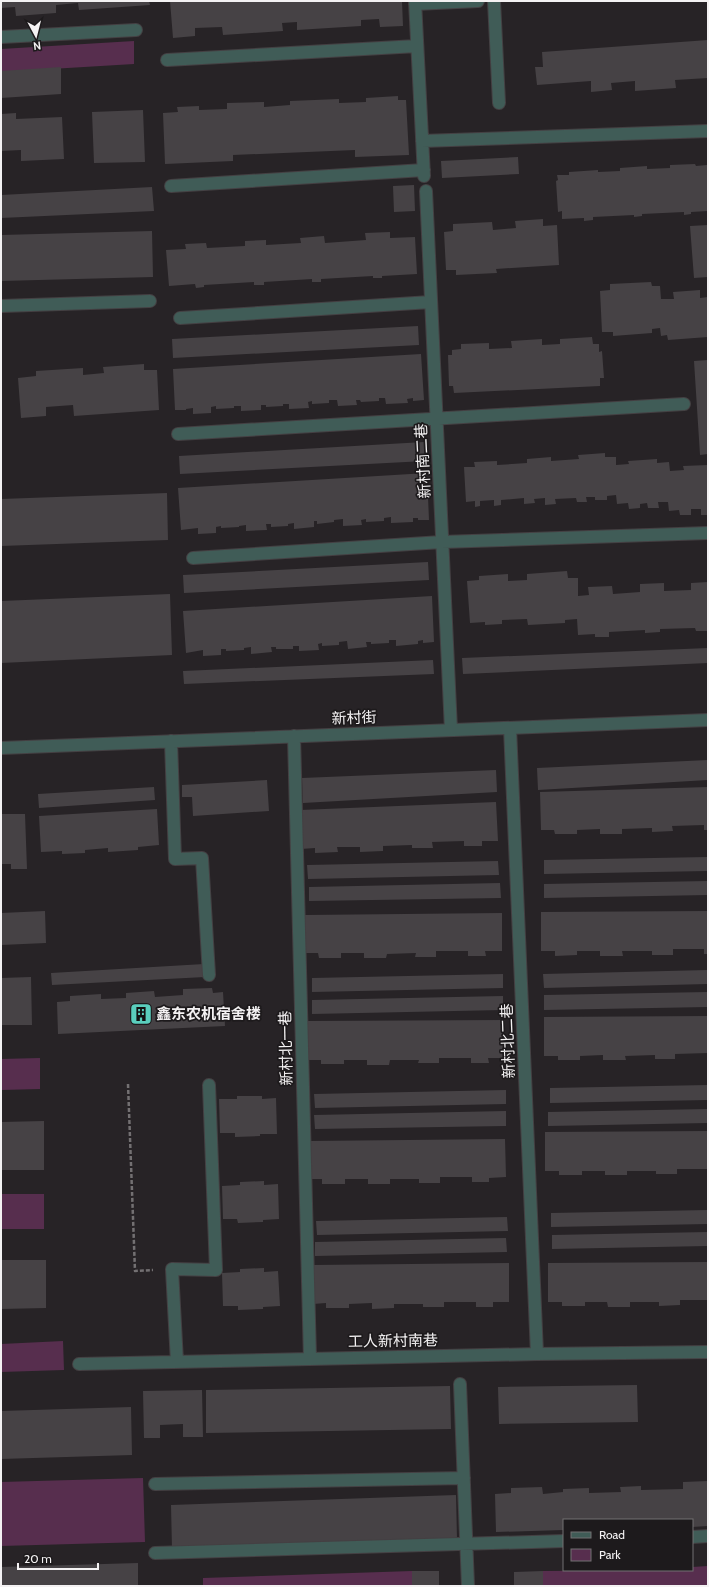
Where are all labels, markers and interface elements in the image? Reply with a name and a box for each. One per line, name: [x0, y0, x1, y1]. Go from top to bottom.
north arrow: [16, 16, 56, 56]
text: N: [33, 39, 42, 53]
street label: 新村南二巷: [412, 423, 434, 499]
street label: 新村街: [331, 708, 377, 728]
building icon: 鑫东农机宿舍楼: [128, 1001, 154, 1027]
street label: 新村北二巷: [498, 1003, 518, 1079]
place label: 鑫东农机宿舍楼: [156, 1005, 261, 1023]
street label: 新村北一巷: [276, 1010, 296, 1086]
street label: 工人新村南巷: [348, 1331, 438, 1351]
legend: [563, 1519, 693, 1571]
text: Road: [599, 1527, 625, 1542]
scale bar: [18, 1545, 98, 1571]
text: Park: [599, 1547, 621, 1562]
text: 20 m: [24, 1551, 52, 1566]

